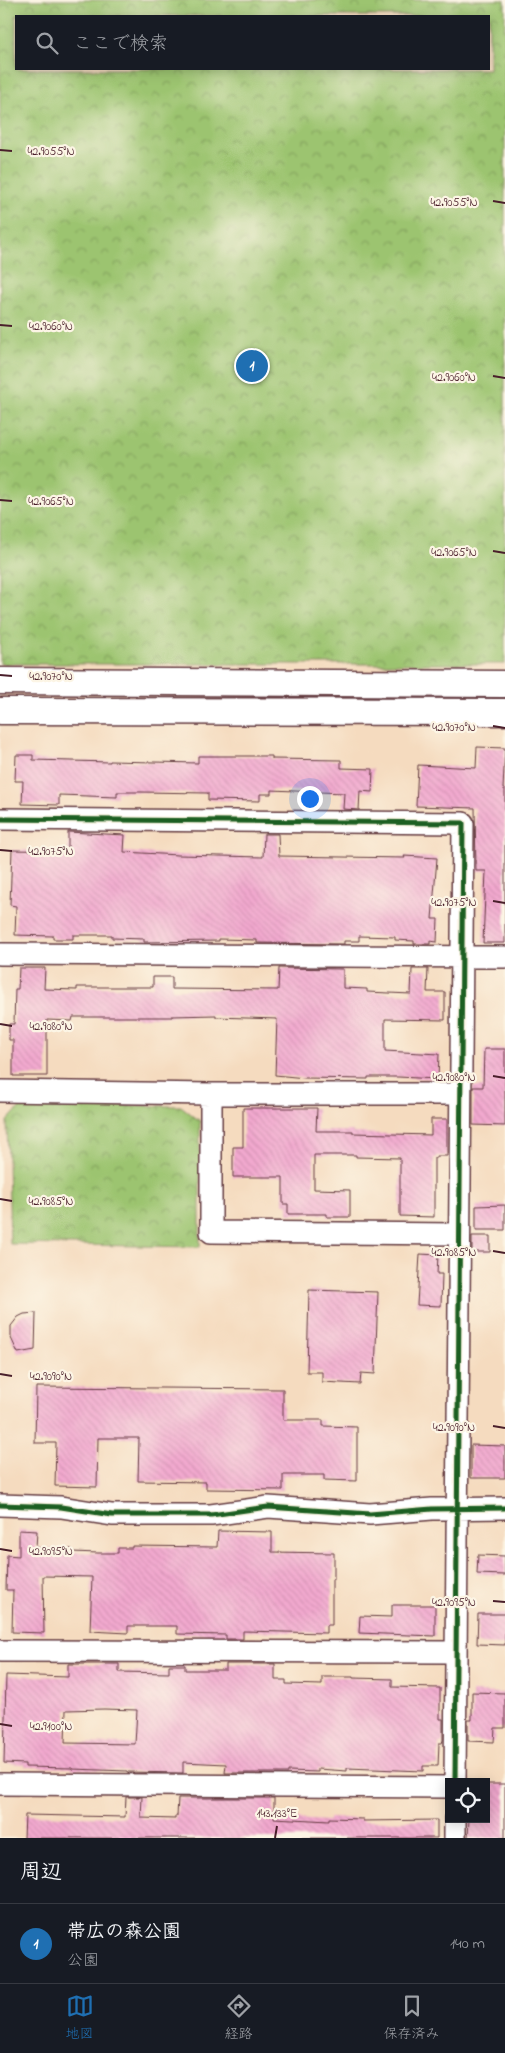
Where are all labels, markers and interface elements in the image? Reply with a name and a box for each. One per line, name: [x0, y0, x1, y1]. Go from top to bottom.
search box: [15, 15, 490, 70]
icon: search: [33, 29, 61, 57]
text: ここで検索: [73, 31, 168, 58]
text: 42.9055°N: [27, 143, 75, 161]
text: 42.9055°N: [430, 194, 478, 212]
text: 42.9060°N: [29, 318, 73, 336]
pin: 1: [236, 347, 268, 385]
text: 42.9060°N: [432, 369, 476, 387]
text: 42.9065°N: [28, 493, 74, 511]
text: 42.9065°N: [431, 544, 477, 562]
text: 42.9070°N: [29, 668, 73, 686]
text: 42.9070°N: [432, 719, 476, 737]
your location: [297, 786, 323, 812]
text: 42.9075°N: [28, 843, 74, 861]
text: 42.9075°N: [431, 894, 477, 912]
text: 42.9080°N: [29, 1018, 73, 1036]
text: 42.9080°N: [432, 1069, 476, 1087]
text: 42.9085°N: [29, 1193, 73, 1211]
text: 42.9085°N: [432, 1244, 476, 1262]
text: 42.9090°N: [30, 1368, 72, 1386]
text: 42.9090°N: [433, 1419, 475, 1437]
text: 42.9095°N: [29, 1543, 73, 1561]
text: 42.9095°N: [432, 1594, 476, 1612]
text: 42.9100°N: [30, 1718, 72, 1736]
map controls: [445, 1778, 490, 1823]
button: locate: [445, 1778, 490, 1823]
text: 143.133°E: [257, 1805, 297, 1823]
text: 周辺: [20, 1858, 62, 1888]
text: 帯広の森公園: [67, 1919, 181, 1946]
text: 1: [33, 1932, 39, 1956]
text: 140 m: [450, 1932, 485, 1956]
text: 公園: [67, 1949, 99, 1973]
tab: 地図: [66, 1992, 94, 2045]
tab: 経路: [225, 1992, 253, 2045]
tab: 保存済み: [384, 1992, 440, 2045]

